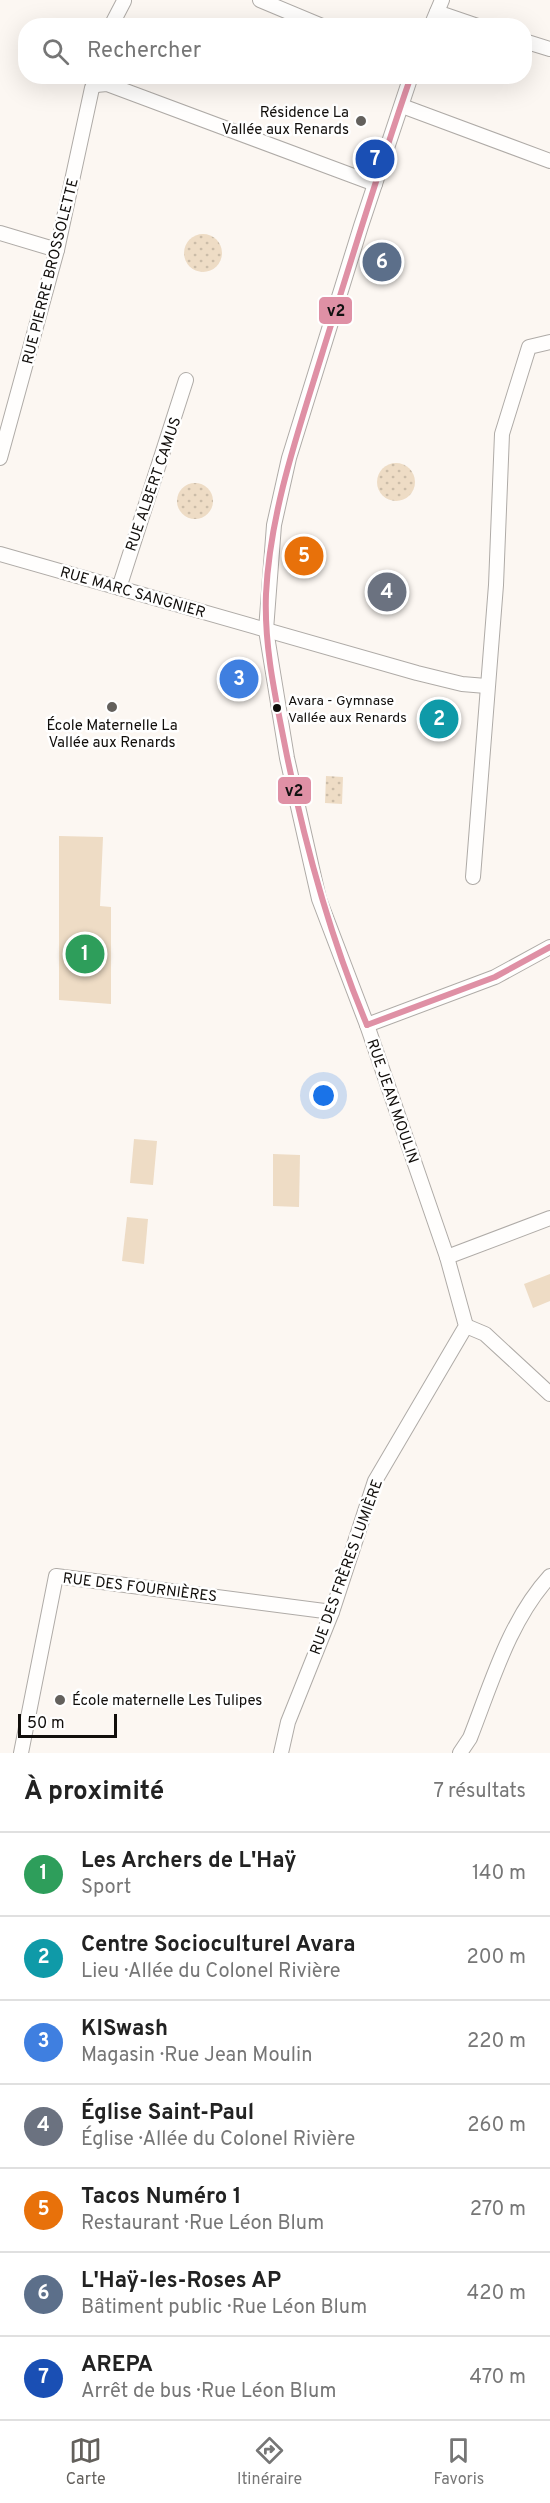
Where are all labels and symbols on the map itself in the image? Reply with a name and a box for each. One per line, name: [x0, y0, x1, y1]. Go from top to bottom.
place label: Résidence La Vallée aux Renards: [222, 104, 349, 140]
marker: Résidence La Vallée aux Renards: [354, 114, 368, 128]
pin: 7: [356, 136, 394, 182]
street label: RUE PIERRE BROSSOLETTE: [19, 176, 84, 366]
pin: 6: [362, 240, 401, 284]
line badge: v2: [318, 296, 353, 325]
text: v2: [327, 302, 345, 322]
street label: RUE ALBERT CAMUS: [122, 415, 186, 554]
pin: 5: [284, 534, 324, 578]
street label: RUE MARC SANGNIER: [58, 564, 207, 623]
pin: 4: [368, 570, 406, 614]
pin: 3: [220, 656, 258, 702]
place label: Avara - Gymnase Vallée aux Renards: [288, 693, 407, 727]
pin: 2: [420, 696, 458, 742]
marker: École Maternelle La Vallée aux Renards: [105, 700, 119, 714]
marker: Avara - Gymnase Vallée aux Renards: [271, 702, 283, 714]
place label: École Maternelle La Vallée aux Renards: [46, 716, 178, 753]
line badge: v2: [277, 776, 312, 805]
text: v2: [285, 782, 303, 802]
pin: 1: [66, 932, 104, 976]
street label: RUE JEAN MOULIN: [361, 1037, 422, 1166]
your location: [309, 1081, 338, 1110]
street label: RUE DES FRÈRES LUMIÈRE: [306, 1477, 388, 1658]
street label: RUE DES FOURNIÈRES: [62, 1569, 218, 1607]
place label: École maternelle Les Tulipes: [72, 1691, 262, 1711]
marker: École maternelle Les Tulipes: [53, 1693, 67, 1707]
scale bar: [18, 1711, 117, 1738]

